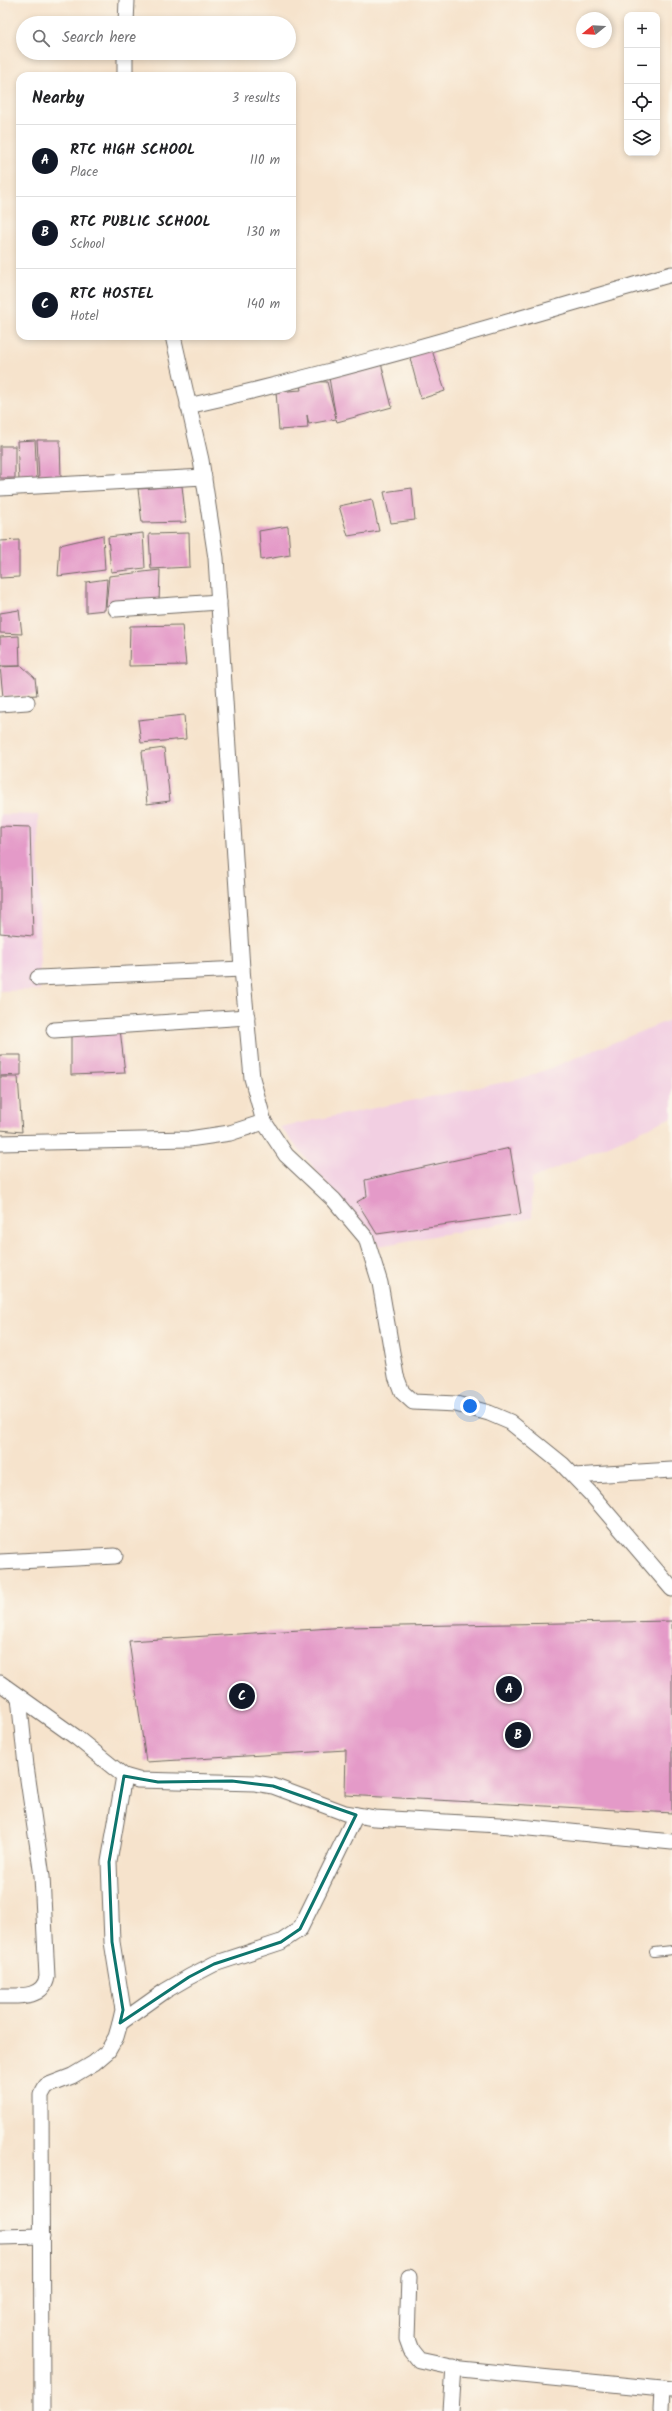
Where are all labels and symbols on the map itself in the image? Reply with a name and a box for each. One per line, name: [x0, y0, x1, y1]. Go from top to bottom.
north arrow: [576, 12, 612, 48]
your location: [460, 1396, 480, 1416]
pin: A: [496, 1674, 522, 1704]
pin: C: [229, 1681, 255, 1711]
pin: B: [505, 1720, 531, 1750]

